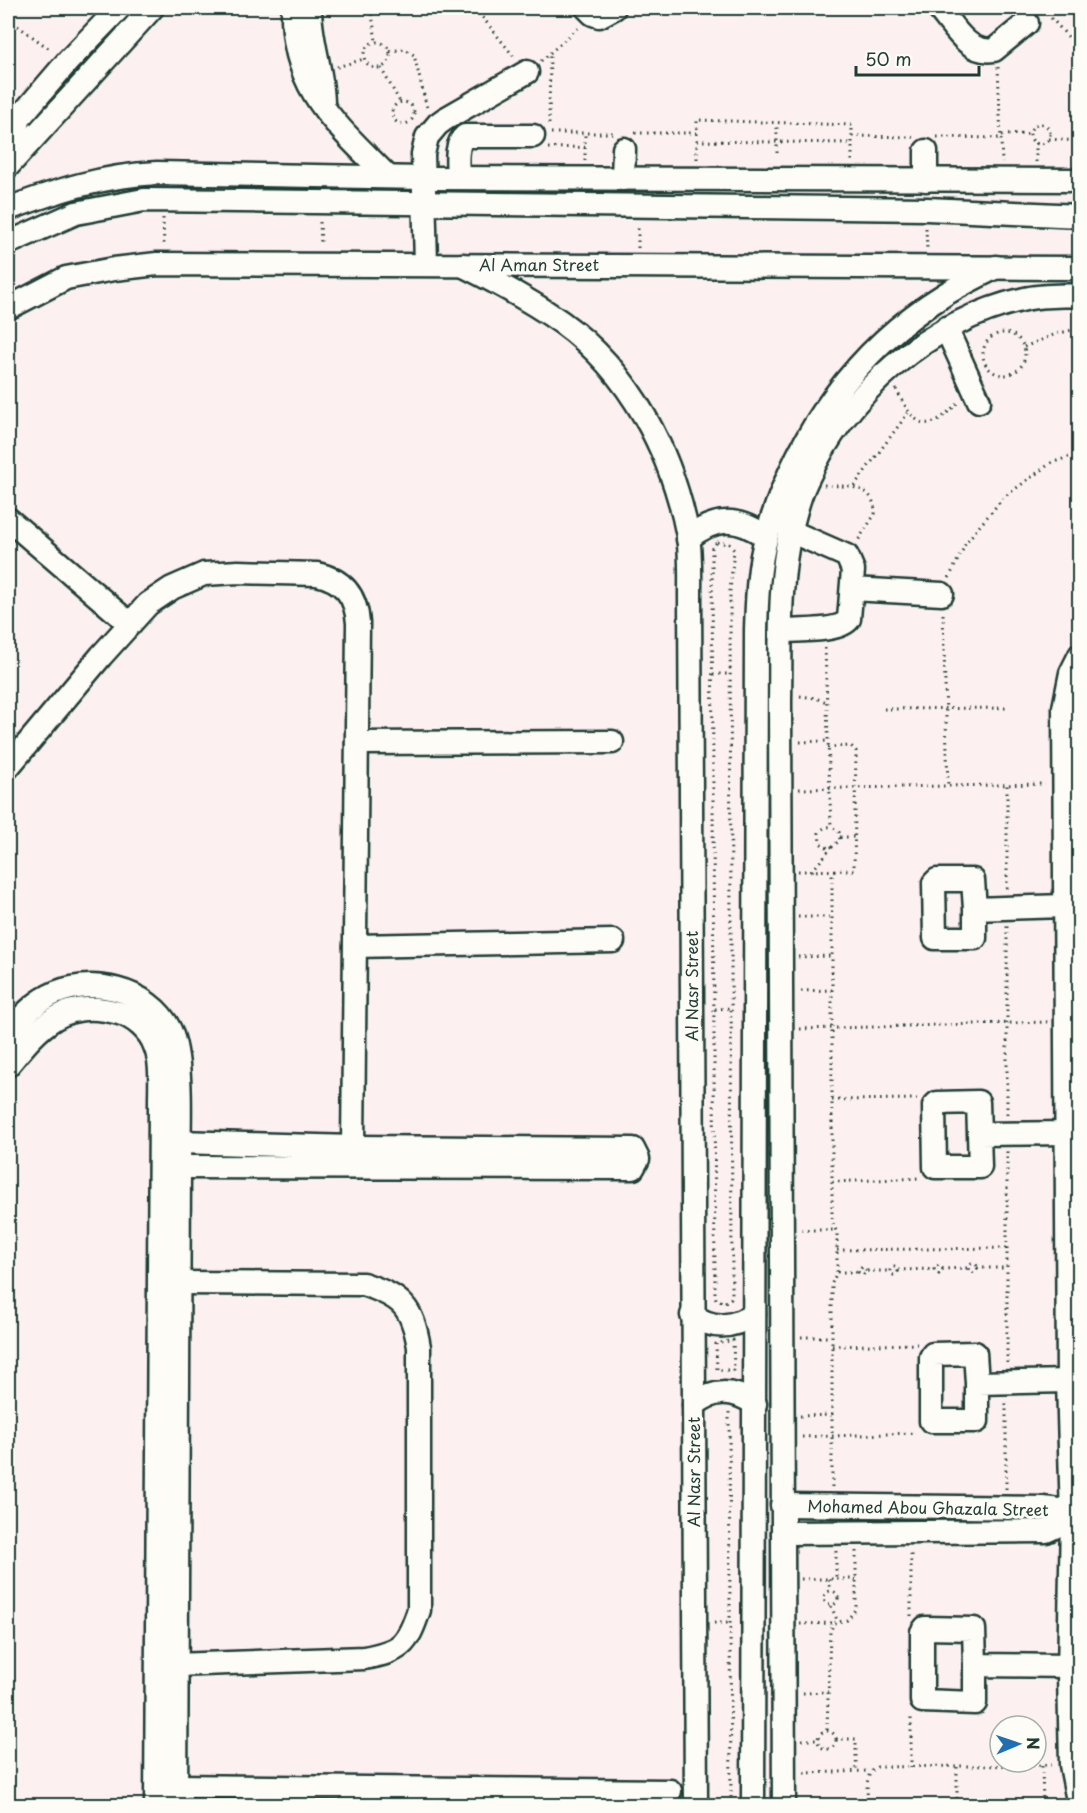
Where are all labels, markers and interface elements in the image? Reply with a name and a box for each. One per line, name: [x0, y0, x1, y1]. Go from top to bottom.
scale bar: [856, 39, 979, 77]
text: 50 m: [865, 45, 912, 72]
street label: Al Aman Street: [479, 252, 599, 276]
street label: Al Nasr Street: [679, 930, 703, 1041]
street label: Al Nasr Street: [681, 1416, 705, 1527]
street label: Mohamed Abou Ghazala Street: [807, 1493, 1049, 1521]
north arrow: [988, 1714, 1048, 1774]
text: N: [1022, 1737, 1046, 1750]

